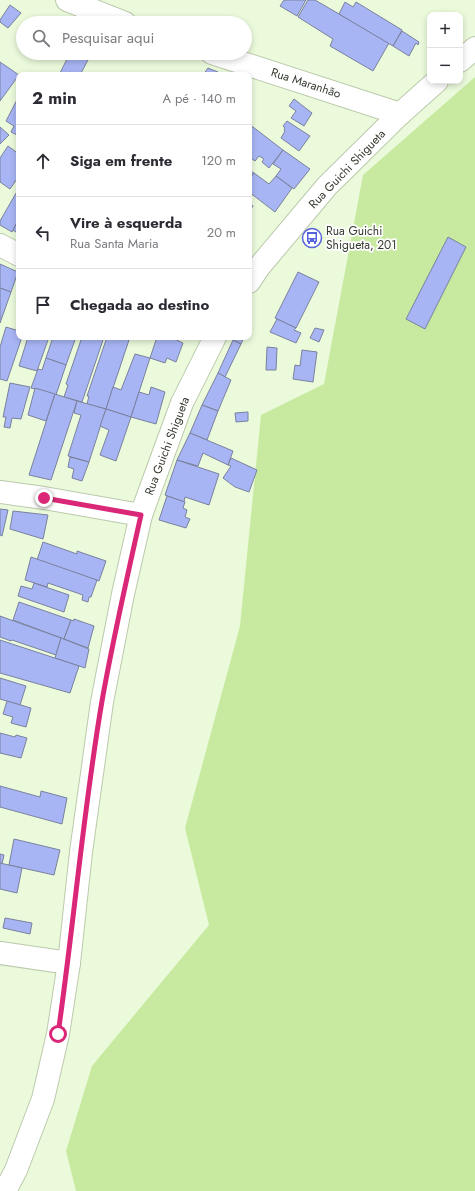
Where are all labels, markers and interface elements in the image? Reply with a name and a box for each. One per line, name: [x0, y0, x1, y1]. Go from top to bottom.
map controls: [427, 12, 463, 84]
button: +: [427, 12, 463, 48]
search box: [16, 16, 252, 60]
icon: search: [30, 27, 52, 49]
text: Pesquisar aqui: [62, 27, 154, 49]
button: −: [427, 48, 463, 84]
street label: Rua Maranhão: [269, 63, 344, 103]
text: 2 min: [32, 86, 77, 110]
text: A pé · 140 m: [162, 89, 236, 108]
street label: Rua Guichi Shigueta: [304, 125, 390, 213]
icon: ahead: [32, 150, 54, 172]
text: Siga em frente: [70, 150, 172, 172]
text: 120 m: [201, 151, 236, 170]
text: Vire à esquerda: [70, 212, 182, 234]
icon: left: [32, 222, 54, 244]
place label: Rua Guichi Shigueta, 201: [326, 222, 397, 254]
text: 20 m: [207, 223, 236, 242]
bus stop icon: Rua Guichi Shigueta, 201: [301, 227, 323, 249]
text: Rua Santa Maria: [70, 234, 159, 253]
icon: arrive: [32, 294, 54, 316]
text: Chegada ao destino: [70, 294, 209, 316]
street label: Rua Guichi Shigueta: [140, 394, 194, 498]
route end: [35, 489, 53, 507]
route start: [49, 1025, 67, 1043]

